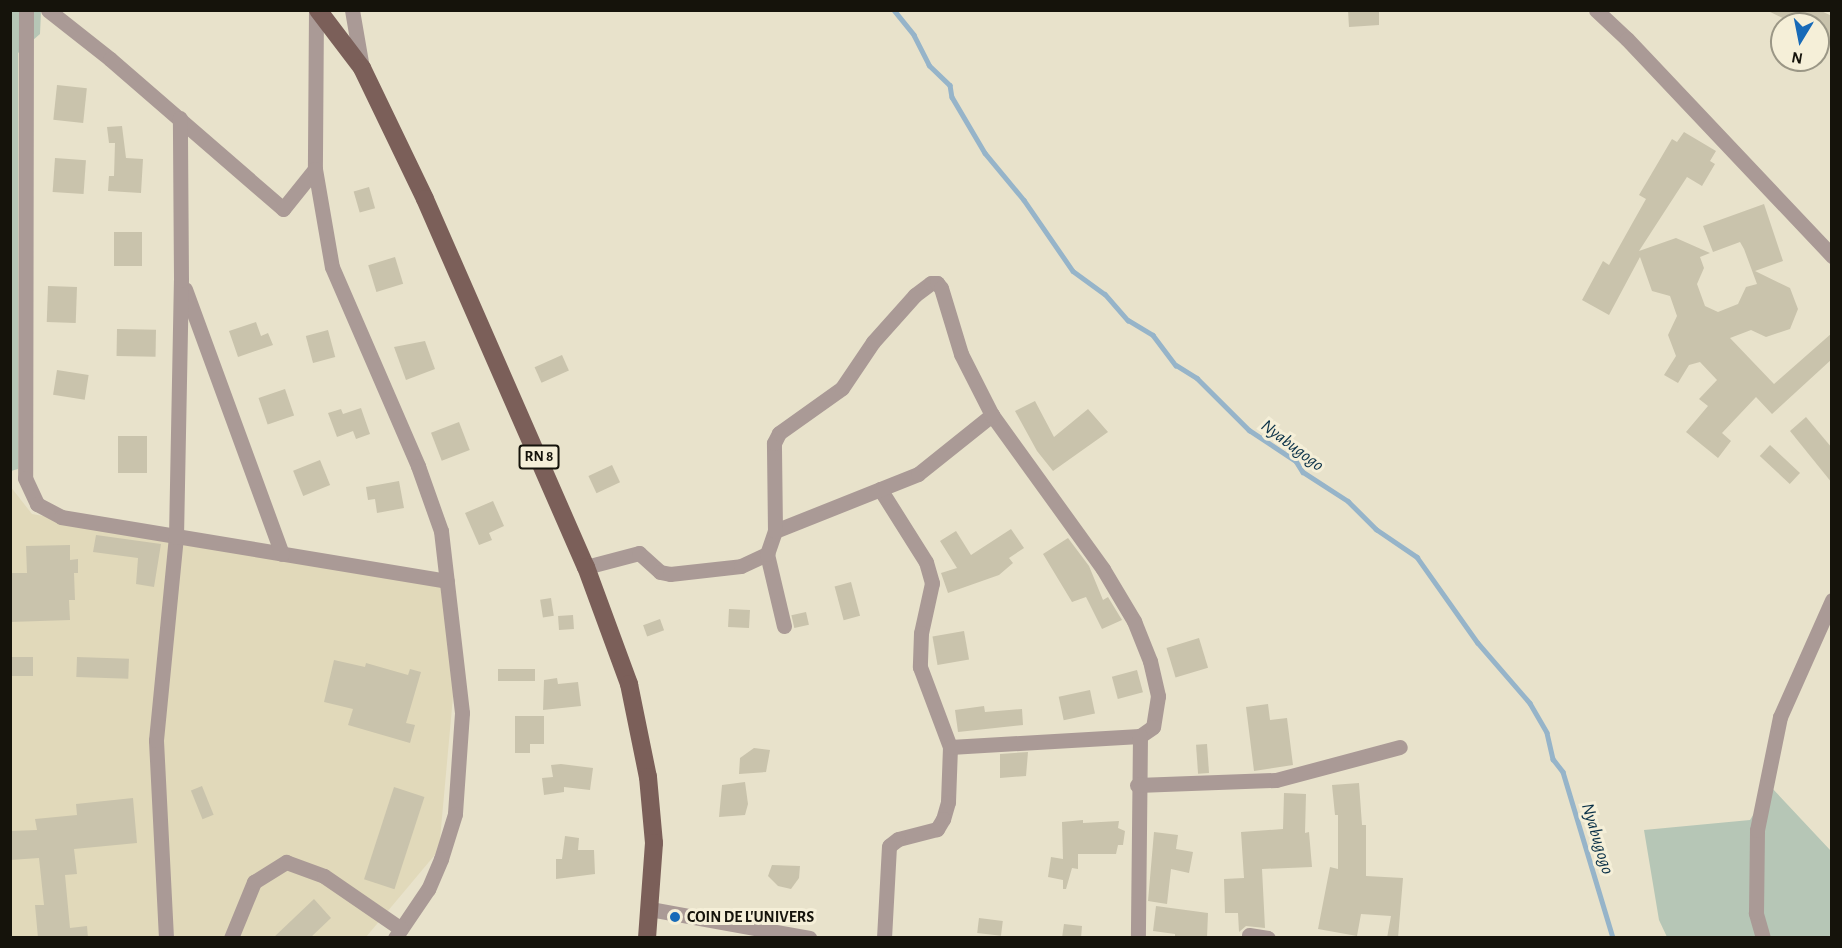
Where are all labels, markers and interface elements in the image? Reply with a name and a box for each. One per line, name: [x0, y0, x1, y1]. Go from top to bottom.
north arrow: [1770, 12, 1830, 72]
text: N: [1790, 49, 1804, 67]
water label: Nyabugogo: [1256, 415, 1328, 477]
road number: RN 8: [518, 445, 560, 469]
water label: Nyabugogo: [1576, 801, 1618, 877]
place label: COIN DE L'UNIVERS: [687, 907, 814, 927]
marker: COIN DE L'UNIVERS: [668, 910, 682, 924]

